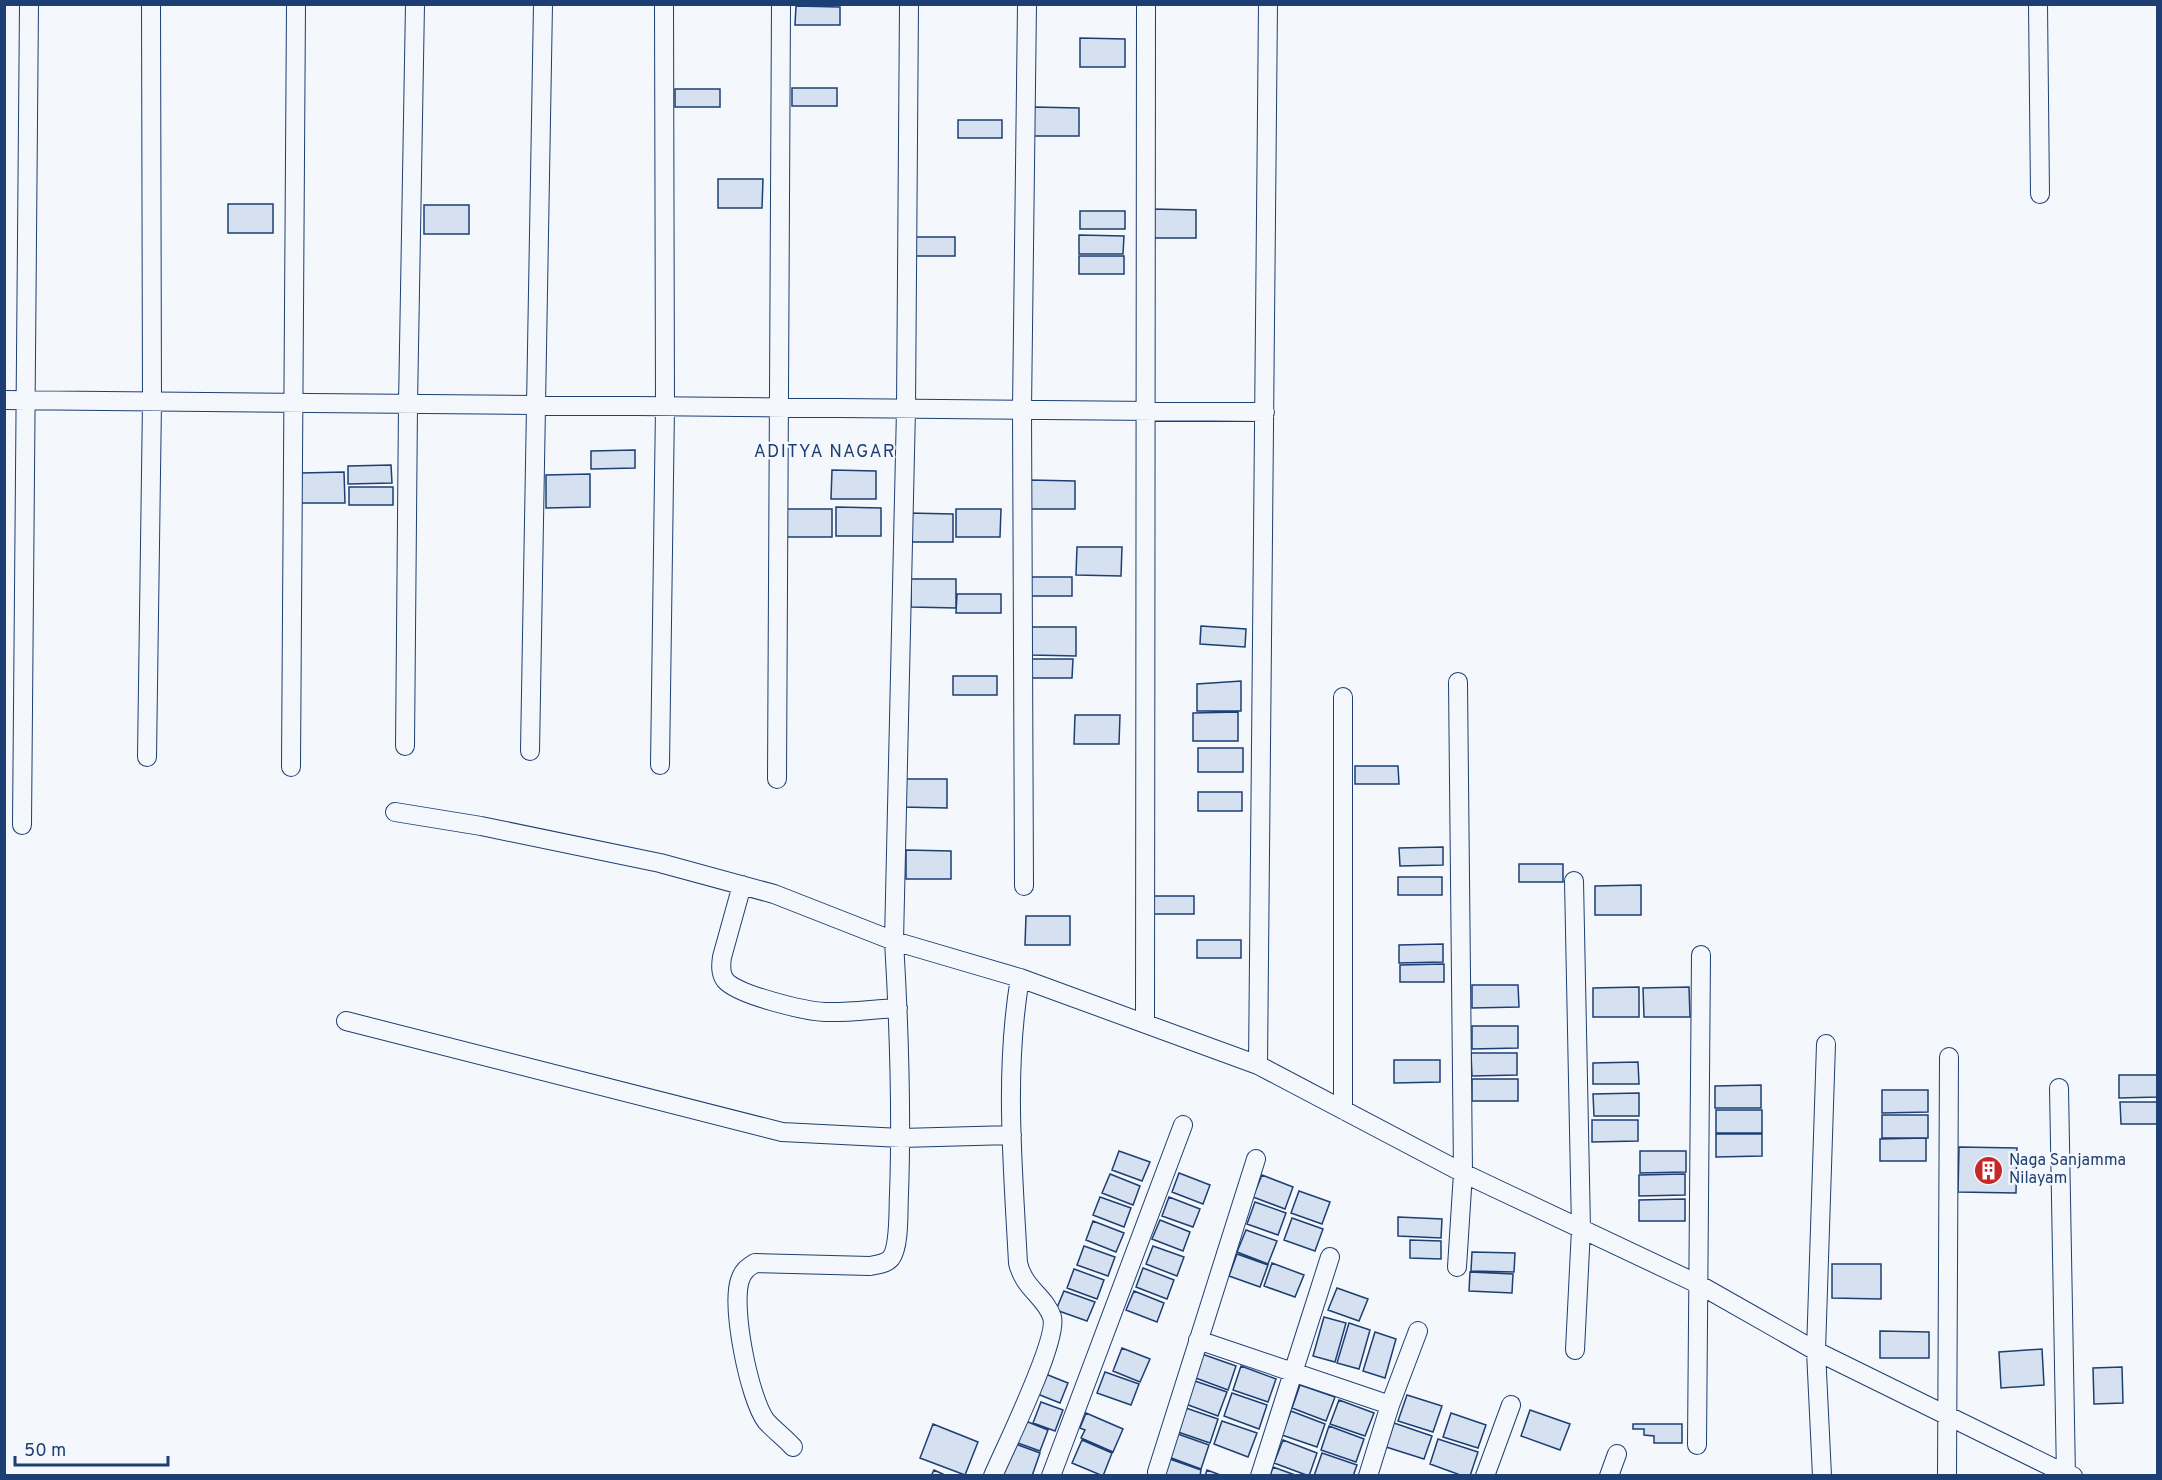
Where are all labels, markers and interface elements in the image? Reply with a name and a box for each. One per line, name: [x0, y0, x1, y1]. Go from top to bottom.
district label: ADITYA NAGAR: [754, 441, 896, 464]
place label: Naga Sanjamma Nilayam: [2009, 1151, 2126, 1189]
building icon: Naga Sanjamma Nilayam: [1972, 1154, 2004, 1186]
scale bar: [15, 1429, 168, 1467]
text: 50 m: [24, 1440, 66, 1463]

